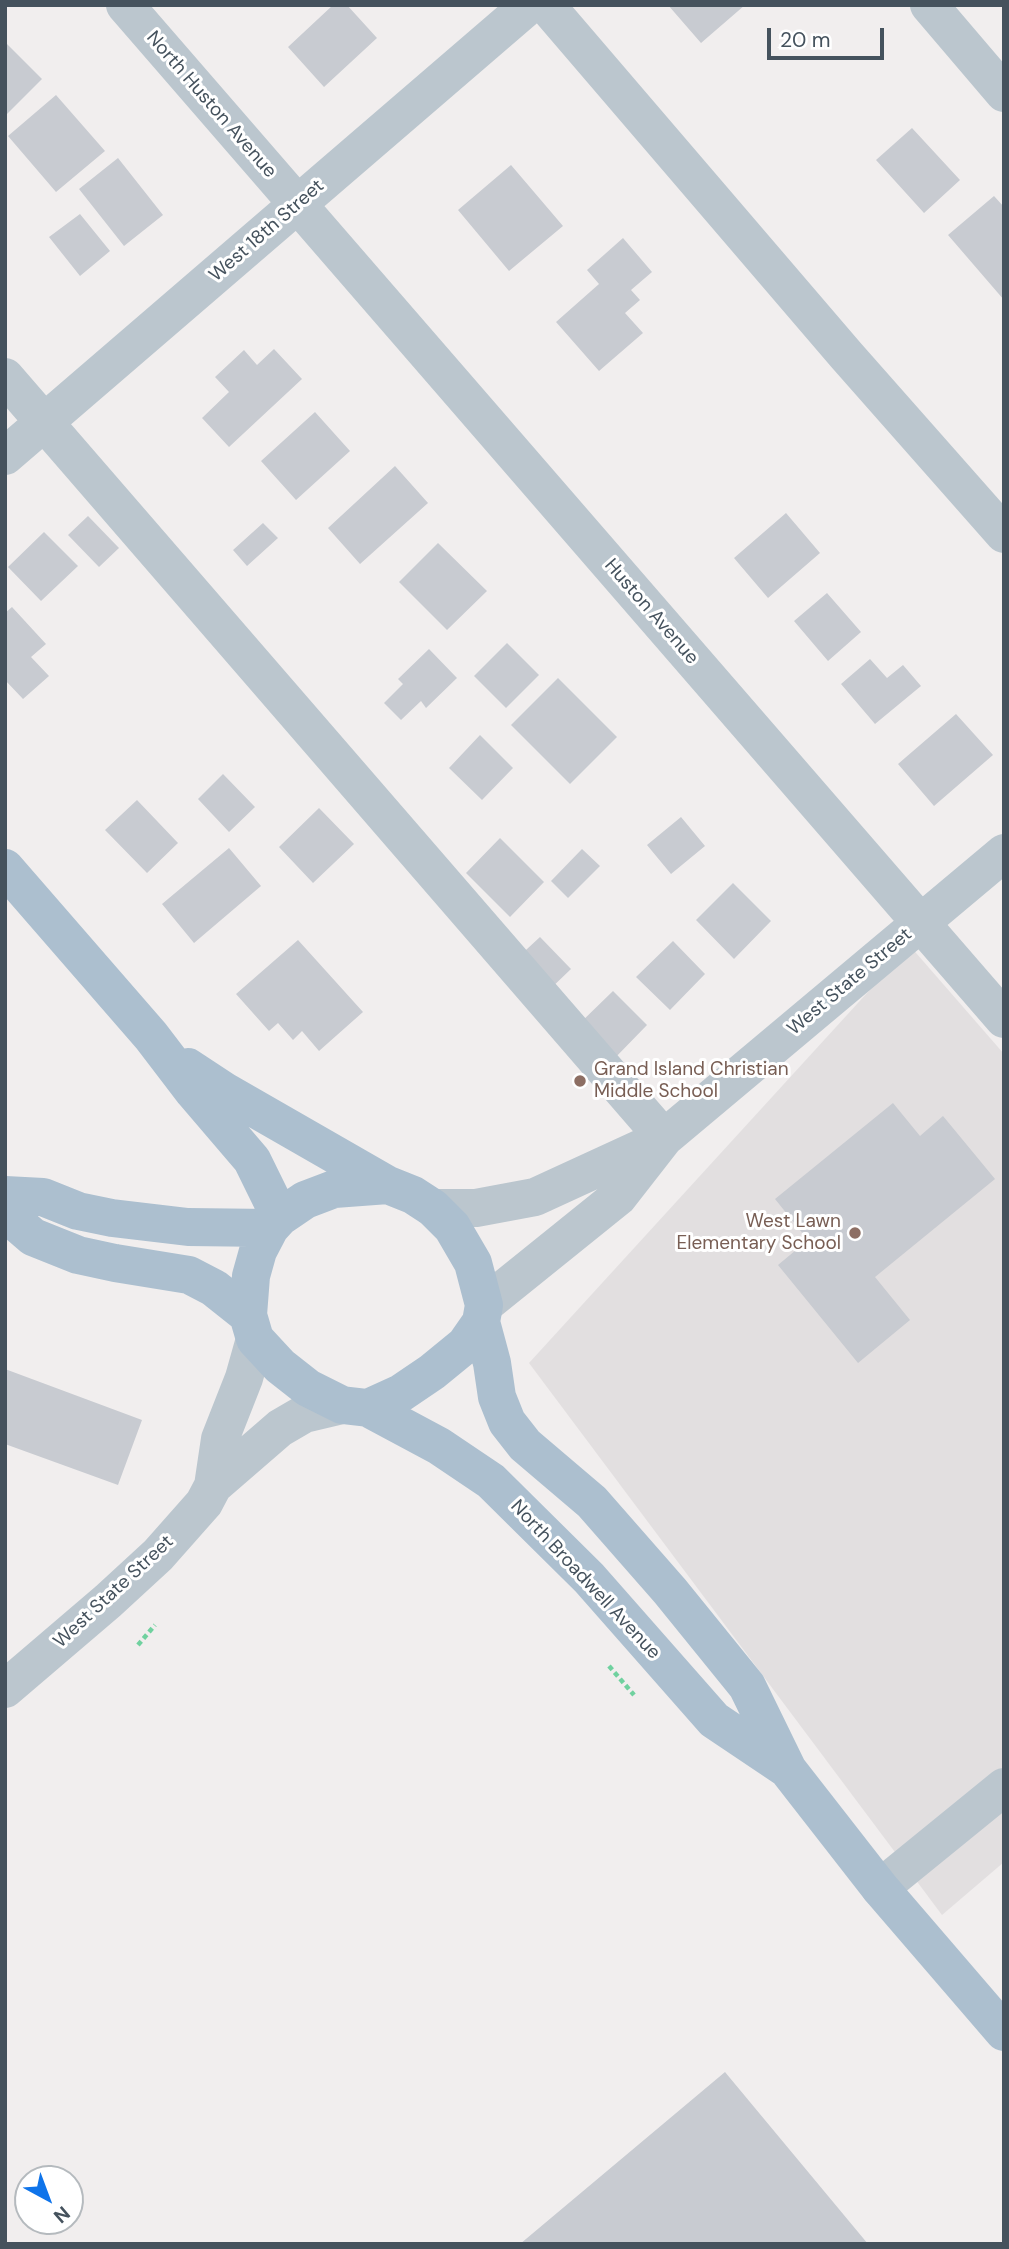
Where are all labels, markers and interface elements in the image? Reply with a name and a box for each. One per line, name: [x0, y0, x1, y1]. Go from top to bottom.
scale bar: [771, 14, 888, 58]
text: 20 m: [780, 26, 831, 54]
street label: North Huston Avenue: [141, 27, 281, 183]
street label: West 18th Street: [205, 175, 329, 287]
street label: Huston Avenue: [599, 555, 703, 669]
street label: West State Street: [783, 923, 917, 1041]
place label: Grand Island Christian Middle School: [594, 1059, 789, 1103]
marker: Grand Island Christian Middle School: [572, 1073, 588, 1089]
place label: West Lawn Elementary School: [677, 1211, 841, 1255]
marker: West Lawn Elementary School: [847, 1225, 863, 1241]
street label: North Broadwell Avenue: [505, 1496, 665, 1664]
street label: West State Street: [49, 1531, 179, 1653]
north arrow: [14, 2165, 84, 2235]
text: N: [48, 2201, 75, 2229]

